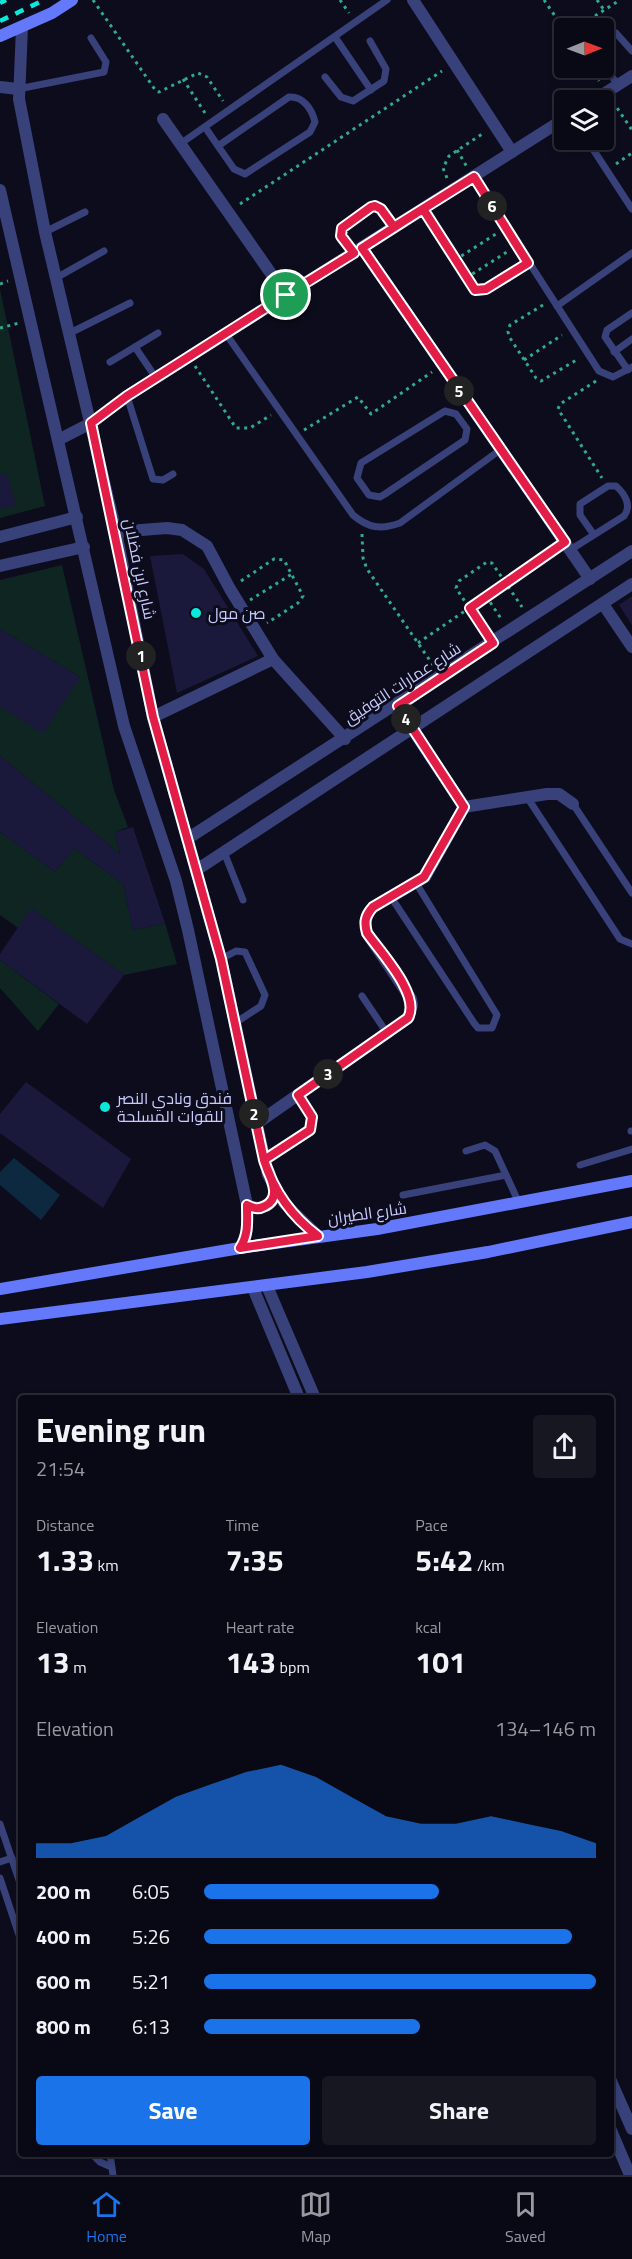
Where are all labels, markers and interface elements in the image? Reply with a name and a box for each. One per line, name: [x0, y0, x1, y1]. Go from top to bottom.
north arrow: [554, 18, 614, 78]
map controls: [554, 18, 614, 150]
button: layers: [554, 90, 614, 150]
pin: 6: [477, 191, 507, 221]
text: 6: [488, 194, 496, 218]
pin: [260, 269, 311, 320]
icon: arrive: [269, 278, 302, 311]
pin: 5: [444, 376, 474, 406]
text: 5: [455, 379, 463, 403]
street label: شارع ابن فضلان: [118, 516, 162, 622]
place label: صن مول: [208, 601, 265, 625]
marker: صن مول: [189, 606, 203, 620]
street label: شارع عمارات التوفيق: [339, 636, 465, 730]
pin: 1: [126, 641, 156, 671]
text: 1: [137, 644, 145, 668]
pin: 4: [391, 704, 421, 734]
text: 4: [402, 707, 410, 731]
pin: 3: [313, 1059, 343, 1089]
text: 3: [324, 1062, 332, 1086]
place label: فندق ونادي النصر للقوات المسلحة: [116, 1086, 232, 1128]
pin: 2: [239, 1099, 269, 1129]
marker: فندق ونادي النصر للقوات المسلحة: [98, 1100, 112, 1114]
text: 2: [250, 1102, 258, 1126]
street label: شارع الطيران: [326, 1196, 408, 1230]
text: Evening run: [36, 1405, 206, 1455]
button: share: [533, 1415, 596, 1478]
text: 21:54: [36, 1453, 85, 1484]
text: Distance: [36, 1513, 94, 1537]
text: Time: [226, 1513, 259, 1537]
text: Pace: [415, 1513, 448, 1537]
text: 1.33: [36, 1537, 94, 1583]
text: 7:35: [226, 1537, 284, 1583]
text: 5:42: [415, 1537, 473, 1583]
text: km: [94, 1553, 119, 1577]
text: /km: [473, 1553, 505, 1577]
text: Elevation: [36, 1615, 98, 1639]
text: Heart rate: [226, 1615, 294, 1639]
text: kcal: [415, 1615, 441, 1639]
text: 13: [36, 1639, 70, 1685]
text: 143: [226, 1639, 276, 1685]
text: 101: [415, 1639, 466, 1685]
text: m: [70, 1655, 87, 1679]
text: bpm: [276, 1655, 310, 1679]
text: Elevation: [36, 1713, 114, 1744]
text: 134–146 m: [495, 1713, 596, 1744]
text: 200 m: [36, 1876, 91, 1907]
text: 6:05: [132, 1876, 170, 1907]
text: 400 m: [36, 1921, 91, 1952]
text: 5:26: [132, 1921, 170, 1952]
text: 600 m: [36, 1966, 91, 1997]
text: 5:21: [132, 1966, 170, 1997]
text: 800 m: [36, 2011, 91, 2042]
text: 6:13: [132, 2011, 170, 2042]
button: Save: [36, 2076, 310, 2145]
button: Share: [322, 2076, 596, 2145]
tab: Home: [86, 2188, 127, 2248]
tab: Map: [299, 2188, 332, 2248]
tab: Saved: [505, 2188, 546, 2248]

